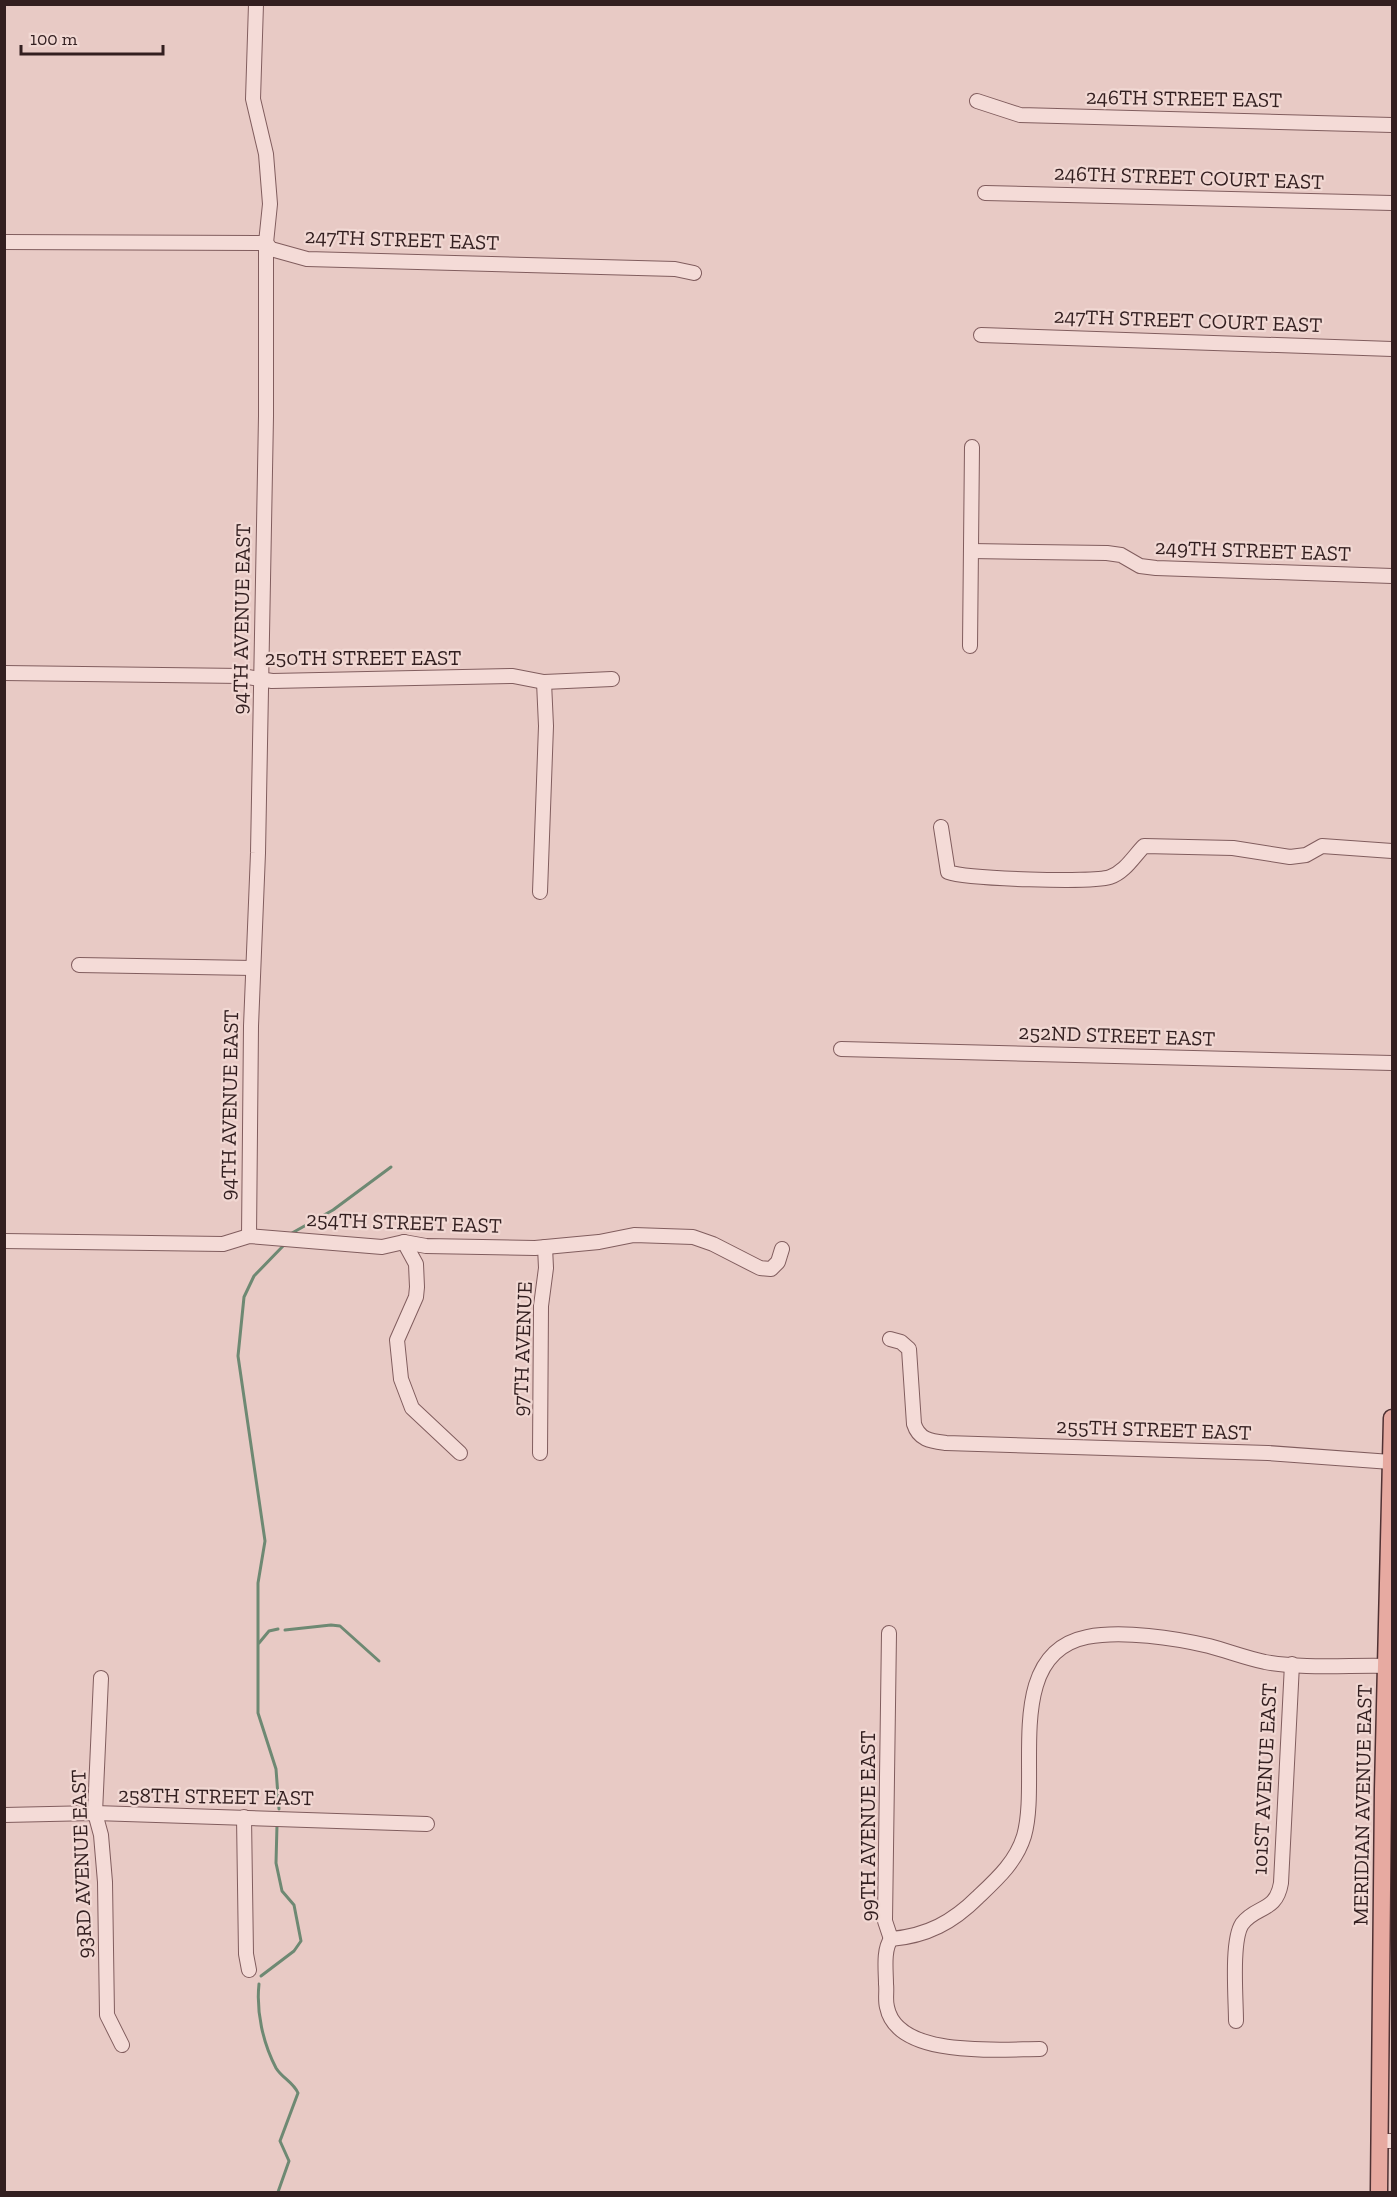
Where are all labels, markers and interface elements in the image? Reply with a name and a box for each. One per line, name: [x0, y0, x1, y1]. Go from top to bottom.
scale bar: [21, 18, 164, 56]
text: 100 m: [30, 28, 78, 50]
street label: 246TH STREET EAST: [1086, 84, 1282, 112]
street label: 246TH STREET COURT EAST: [1053, 160, 1325, 194]
street label: 247TH STREET EAST: [304, 223, 500, 255]
street label: 247TH STREET COURT EAST: [1053, 303, 1323, 337]
street label: 94TH AVENUE EAST: [227, 523, 255, 715]
street label: 249TH STREET EAST: [1155, 534, 1351, 566]
street label: 250TH STREET EAST: [265, 645, 461, 670]
street label: 94TH AVENUE EAST: [215, 1009, 243, 1201]
street label: 252ND STREET EAST: [1018, 1019, 1216, 1051]
street label: 254TH STREET EAST: [306, 1206, 502, 1238]
street label: 97TH AVENUE: [507, 1281, 537, 1417]
street label: 255TH STREET EAST: [1056, 1413, 1252, 1445]
street label: 101ST AVENUE EAST: [1246, 1682, 1282, 1876]
street label: MERIDIAN AVENUE EAST: [1347, 1684, 1377, 1926]
street label: 99TH AVENUE EAST: [855, 1730, 880, 1922]
street label: 93RD AVENUE EAST: [65, 1769, 97, 1959]
street label: 258TH STREET EAST: [118, 1782, 314, 1810]

